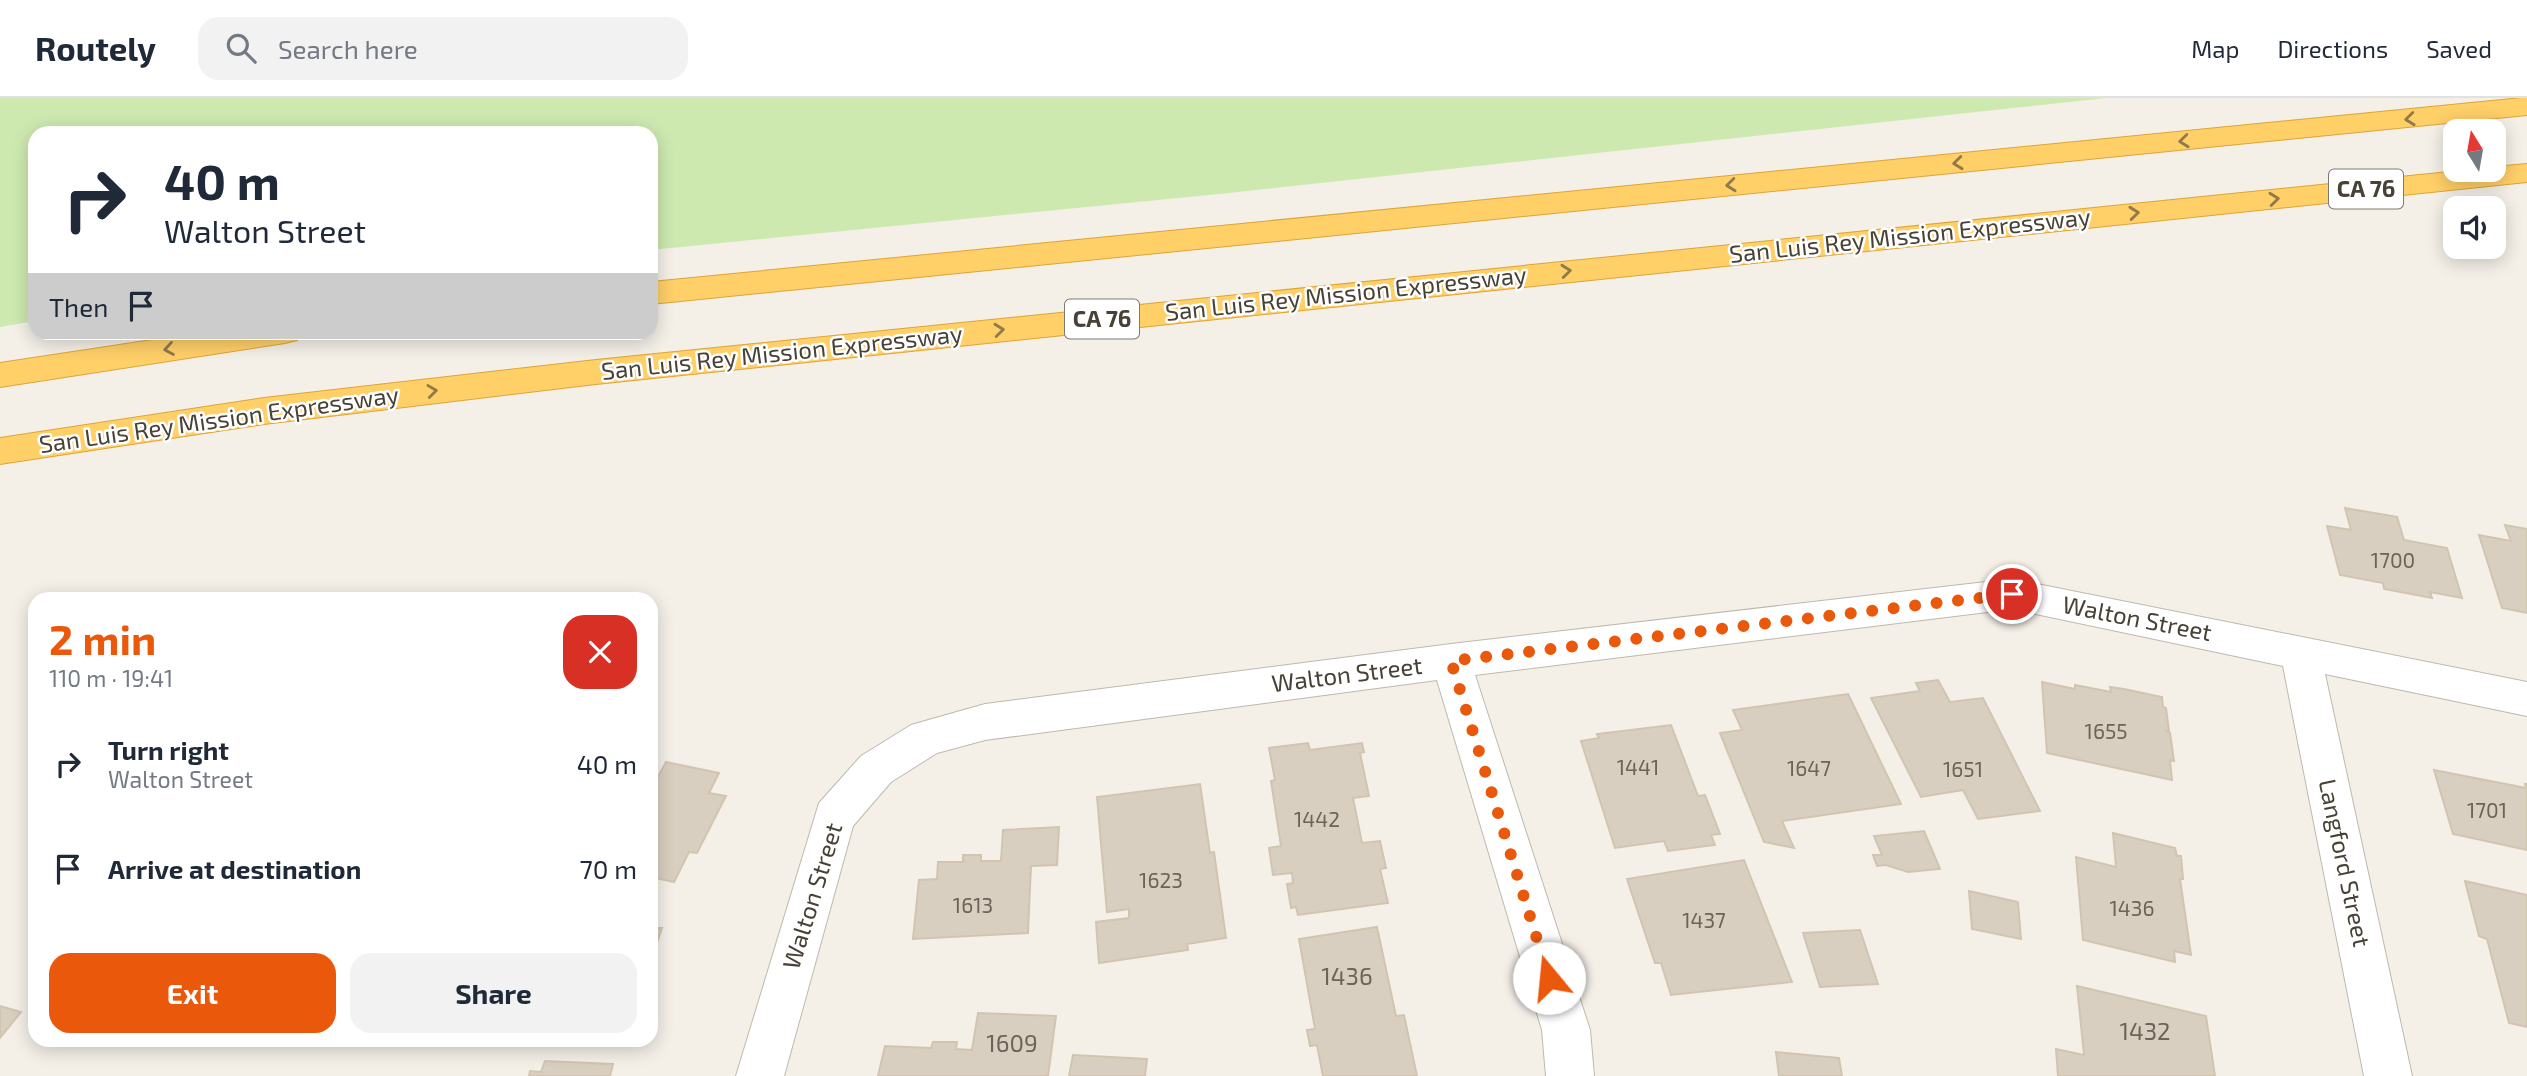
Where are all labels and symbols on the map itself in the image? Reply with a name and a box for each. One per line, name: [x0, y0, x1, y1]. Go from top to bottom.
one-way arrow: [2405, 111, 2416, 126]
north arrow: [2443, 119, 2506, 182]
one-way arrow: [2178, 133, 2189, 148]
one-way arrow: [1952, 155, 1963, 170]
road number: CA 76: [2329, 170, 2403, 208]
one-way arrow: [1725, 177, 1736, 192]
one-way arrow: [2268, 191, 2280, 206]
street label: San Luis Rey Mission Expressway: [1728, 201, 2092, 268]
one-way arrow: [2129, 206, 2140, 221]
street label: San Luis Rey Mission Expressway: [1164, 259, 1528, 326]
one-way arrow: [1561, 264, 1572, 279]
road number: CA 76: [1065, 300, 1139, 339]
street label: San Luis Rey Mission Expressway: [600, 318, 964, 385]
one-way arrow: [993, 322, 1005, 337]
one-way arrow: [163, 341, 175, 356]
street label: San Luis Rey Mission Expressway: [37, 379, 401, 458]
one-way arrow: [426, 384, 437, 399]
house number: 1700: [2371, 547, 2415, 572]
pin: [1982, 564, 2042, 624]
street label: Walton Street: [2060, 589, 2214, 646]
street label: Walton Street: [1270, 650, 1424, 697]
house number: 1655: [2085, 718, 2127, 743]
house number: 1441: [1617, 754, 1659, 779]
house number: 1647: [1787, 755, 1831, 780]
house number: 1651: [1943, 756, 1983, 781]
street label: Langford Street: [2314, 776, 2377, 949]
house number: 1701: [2467, 797, 2507, 822]
house number: 1442: [1294, 806, 1340, 831]
street label: Walton Street: [776, 819, 848, 972]
house number: 1623: [1139, 867, 1183, 892]
house number: 1613: [953, 892, 993, 917]
house number: 1436: [2110, 895, 2154, 920]
house number: 1437: [1682, 907, 1726, 932]
position arrow: [1512, 941, 1586, 1015]
house number: 1436: [1321, 961, 1373, 990]
house number: 1432: [2119, 1016, 2171, 1045]
house number: 1609: [986, 1028, 1038, 1057]

